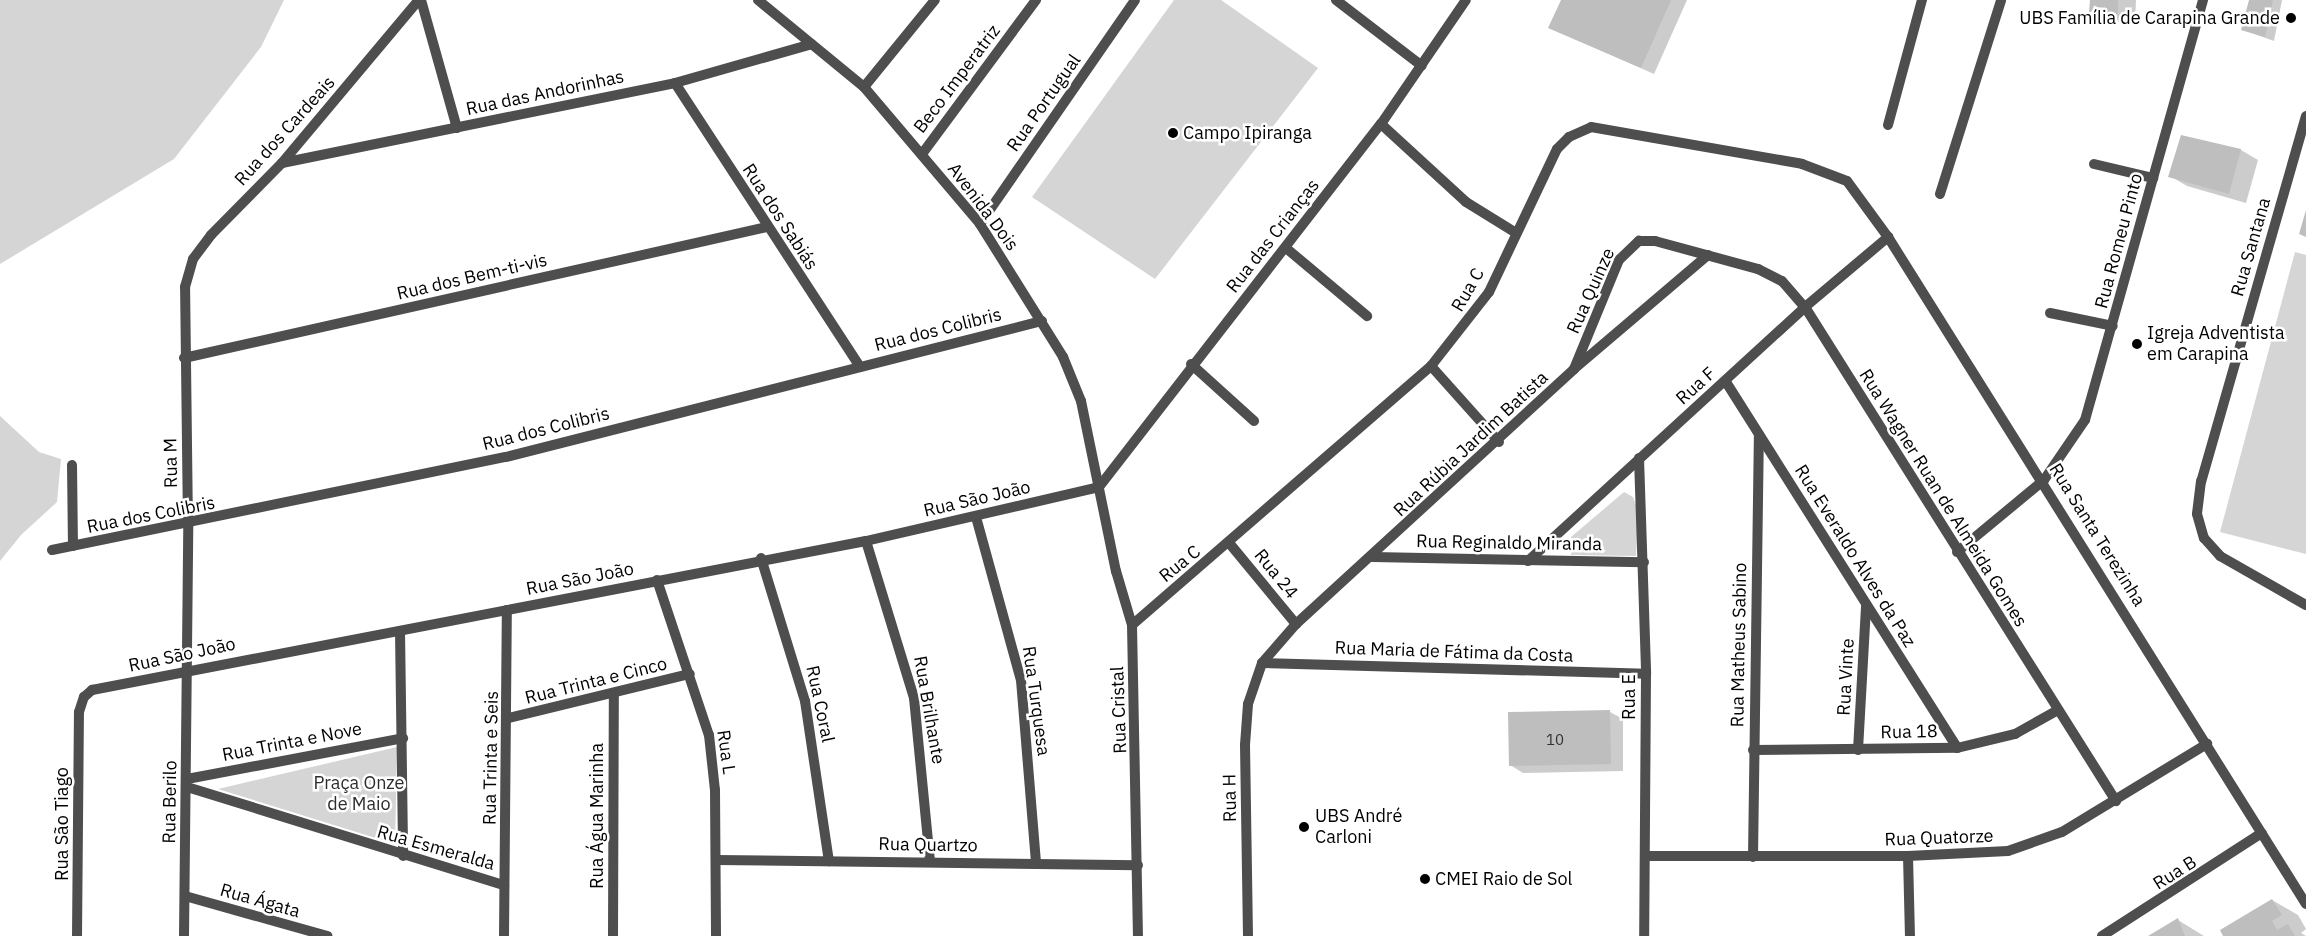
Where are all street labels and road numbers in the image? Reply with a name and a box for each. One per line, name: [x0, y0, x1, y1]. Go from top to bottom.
street label: Beco Imperatriz: [909, 21, 1005, 137]
street label: Rua Portugual: [1003, 50, 1085, 156]
street label: Rua das Andorinhas: [464, 66, 626, 120]
street label: Rua dos Cardeais: [230, 72, 340, 190]
street label: Avenida Dois: [943, 159, 1023, 255]
street label: Rua dos Sabiás: [738, 160, 822, 274]
street label: Rua Romeu Pinto: [2091, 171, 2147, 311]
street label: Rua das Crianças: [1222, 175, 1324, 297]
street label: Rua Santana: [2227, 195, 2275, 299]
street label: Rua Quinze: [1563, 245, 1619, 337]
street label: Rua dos Bem-ti-vis: [395, 249, 549, 305]
street label: Rua C: [1447, 264, 1489, 316]
street label: Rua dos Colibris: [872, 304, 1004, 356]
street label: Rua F: [1672, 363, 1720, 409]
street label: Rua Wagner Ruan de Almeida Gomes: [1854, 365, 2032, 631]
street label: Rua Rúbia Jardim Batista: [1389, 367, 1553, 521]
street label: Rua dos Colibris: [480, 403, 612, 455]
street label: Rua M: [160, 438, 182, 488]
street label: Rua Santa Terezinha: [2044, 460, 2150, 610]
street label: Rua Everaldo Alves da Paz: [1790, 461, 1920, 651]
street label: Rua São João: [921, 476, 1033, 522]
street label: Rua dos Colibris: [85, 492, 217, 538]
street label: Rua Reginaldo Miranda: [1416, 531, 1602, 555]
street label: Rua C: [1155, 541, 1205, 587]
street label: Rua 24: [1250, 545, 1302, 603]
street label: Rua São João: [524, 558, 636, 600]
street label: Rua Matheus Sabino: [1727, 562, 1751, 728]
street label: Rua São João: [126, 633, 238, 677]
street label: Rua Maria de Fátima da Costa: [1334, 637, 1574, 667]
street label: Rua Vinte: [1833, 638, 1859, 716]
street label: Rua Turquesa: [1018, 645, 1054, 757]
street label: Rua Trinta e Cinco: [523, 653, 669, 709]
street label: Rua Brilhante: [909, 654, 949, 766]
street label: Rua Coral: [801, 664, 839, 744]
street label: Rua Cristal: [1107, 666, 1131, 754]
street label: Rua E: [1618, 674, 1640, 720]
street label: Rua Trinta e Seis: [479, 691, 503, 825]
street label: Rua Trinta e Nove: [220, 718, 364, 766]
street label: Rua 18: [1880, 721, 1938, 743]
street label: Rua L: [712, 728, 740, 776]
street label: Rua Água Marinha: [586, 743, 608, 889]
street label: Rua Berilo: [158, 760, 182, 844]
street label: Rua São Tiago: [51, 767, 73, 881]
street label: Rua H: [1219, 774, 1241, 822]
street label: Rua Esmeralda: [375, 821, 497, 875]
street label: Rua Quatorze: [1884, 825, 1994, 851]
street label: Rua Quartzo: [878, 833, 978, 857]
street label: Rua B: [2149, 851, 2201, 895]
street label: Rua Ágata: [218, 879, 302, 923]

